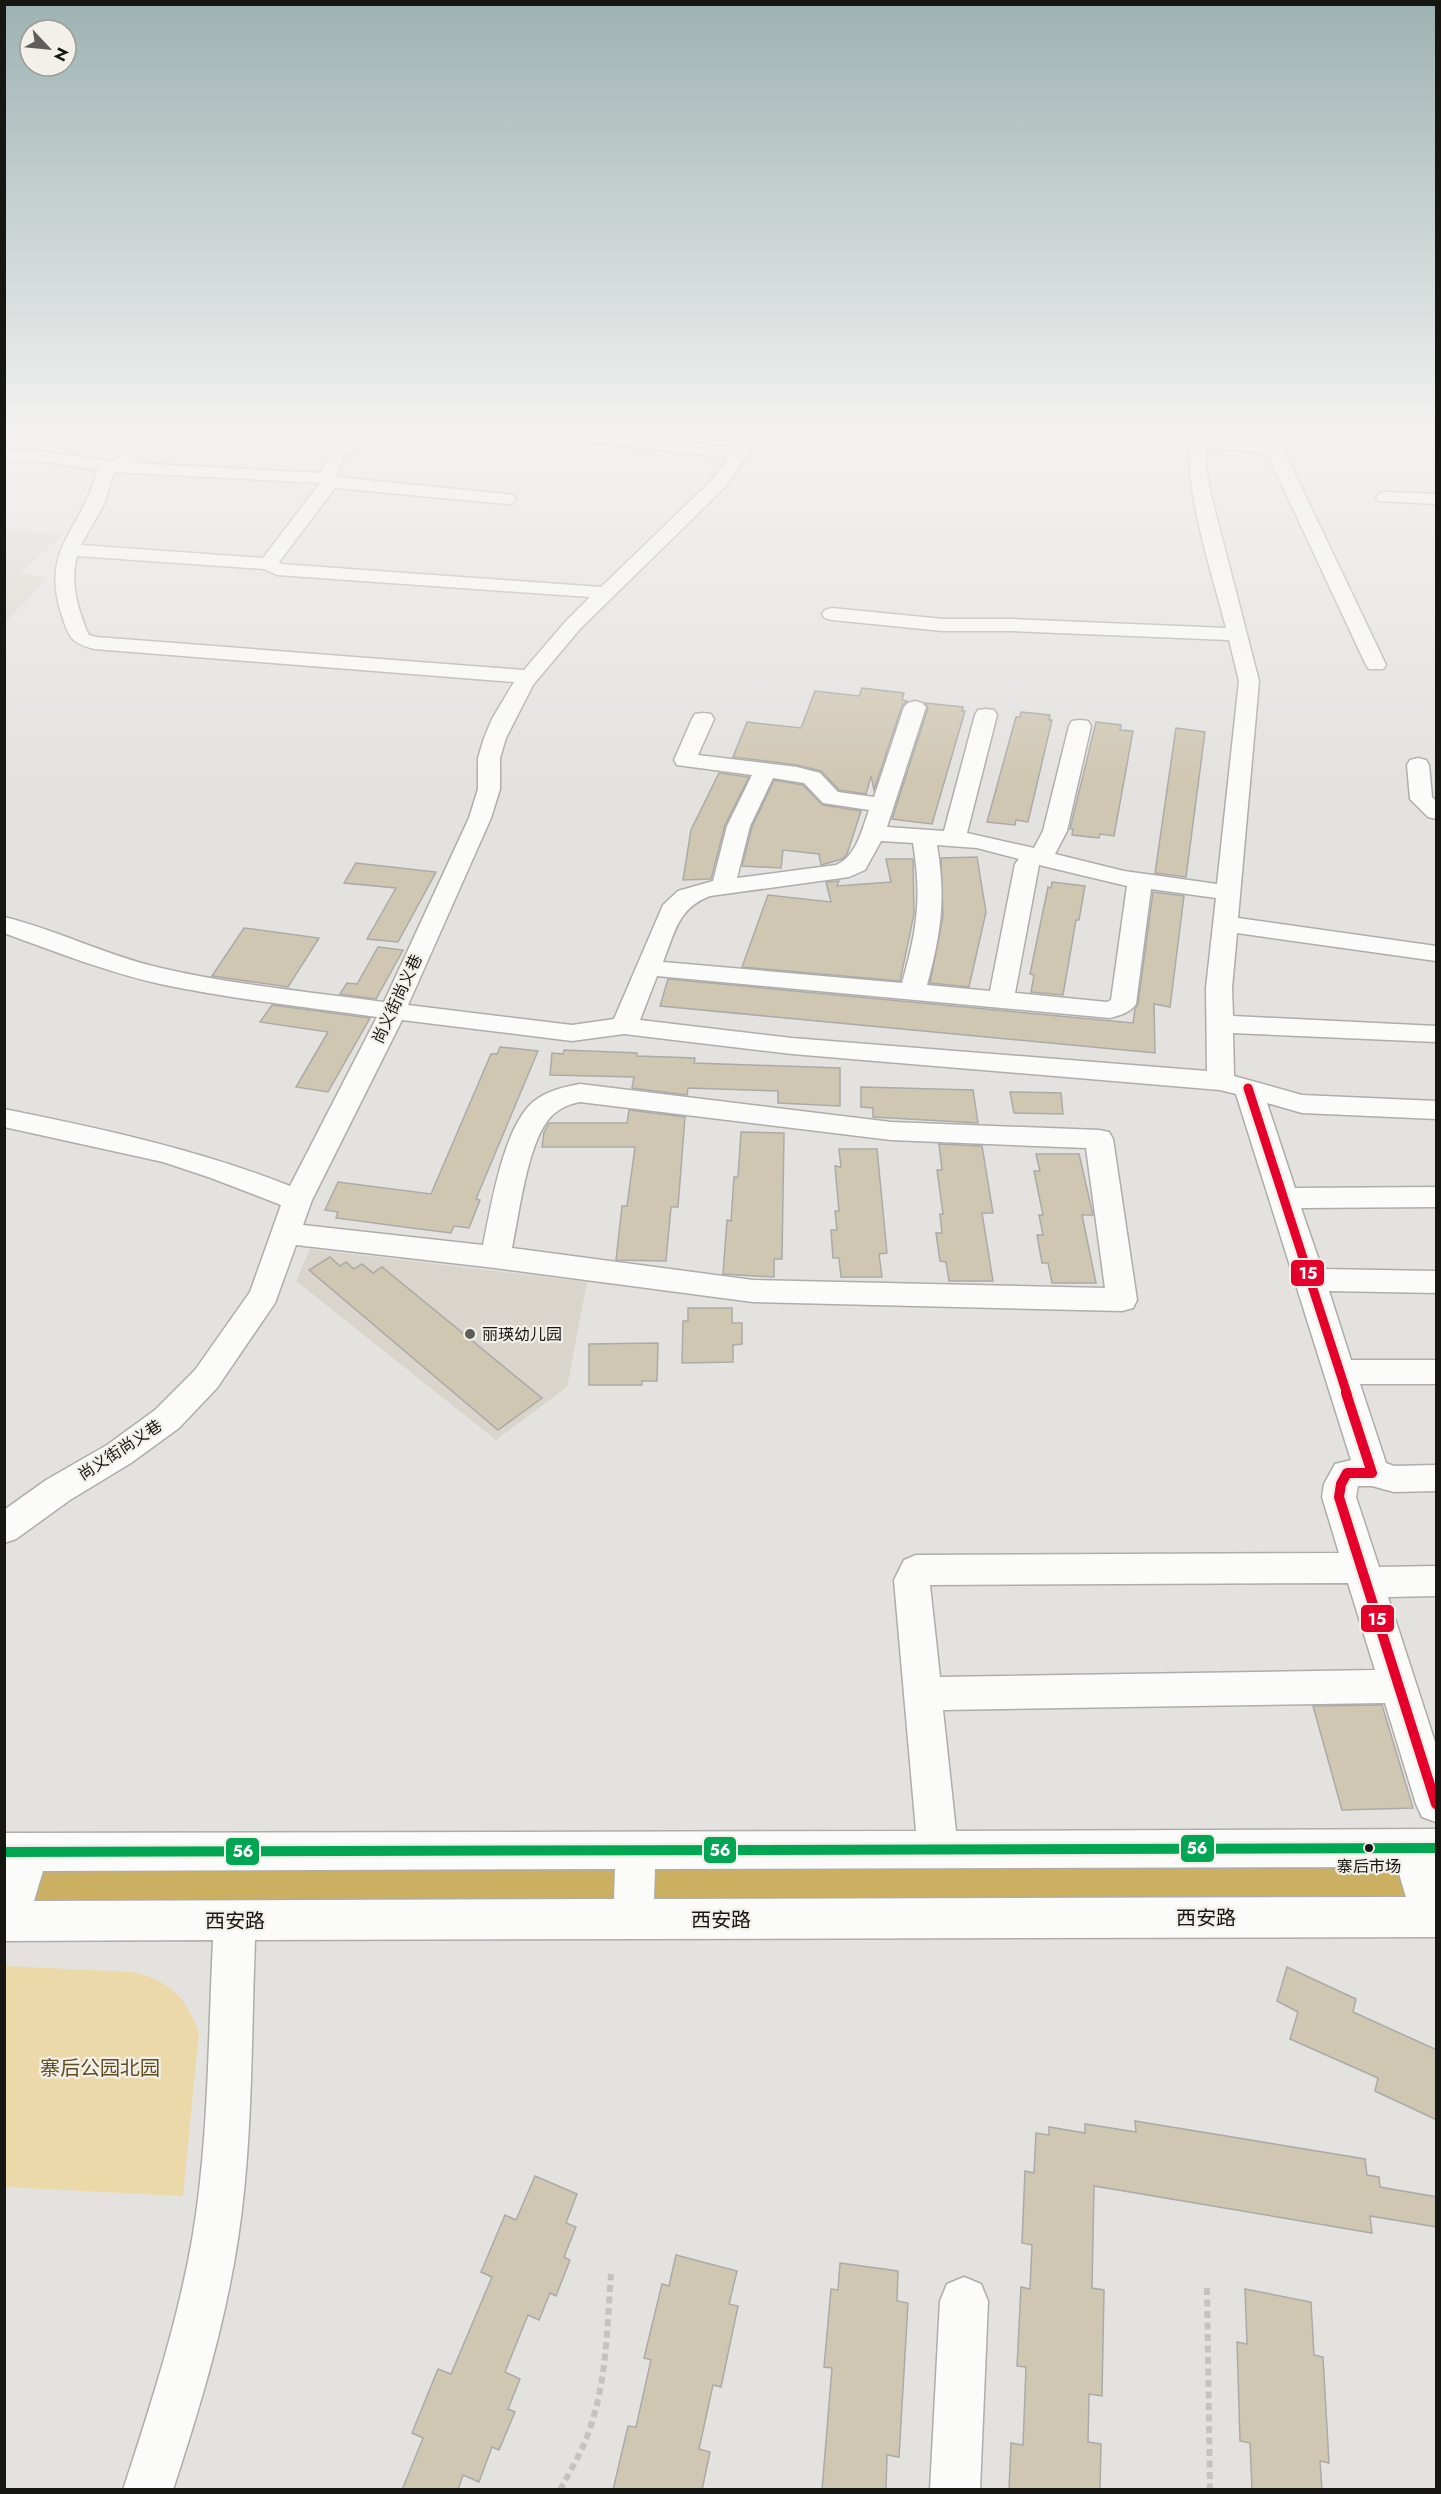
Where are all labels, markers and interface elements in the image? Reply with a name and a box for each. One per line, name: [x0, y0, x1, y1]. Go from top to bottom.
north arrow: [18, 18, 78, 78]
text: N: [48, 44, 74, 65]
street label: 尚义街尚义巷: [366, 951, 428, 1047]
line badge: 15: [1290, 1259, 1325, 1287]
text: 15: [1299, 1262, 1317, 1285]
place label: 丽瑛幼儿园: [482, 1323, 562, 1346]
marker: 丽瑛幼儿园: [463, 1327, 477, 1341]
street label: 尚义街尚义巷: [73, 1414, 167, 1486]
line badge: 15: [1360, 1604, 1395, 1633]
text: 15: [1368, 1608, 1386, 1631]
line badge: 56: [1180, 1834, 1215, 1863]
line badge: 56: [703, 1836, 737, 1864]
line badge: 56: [225, 1837, 260, 1866]
text: 56: [1186, 1837, 1208, 1860]
text: 56: [709, 1839, 731, 1862]
text: 56: [232, 1840, 254, 1863]
marker: 寨后市场: [1363, 1842, 1375, 1854]
place label: 寨后市场: [1337, 1855, 1401, 1878]
street label: 西安路: [1176, 1904, 1236, 1933]
street label: 西安路: [691, 1906, 751, 1935]
street label: 西安路: [205, 1907, 265, 1936]
park label: 寨后公园北园: [40, 2054, 160, 2083]

